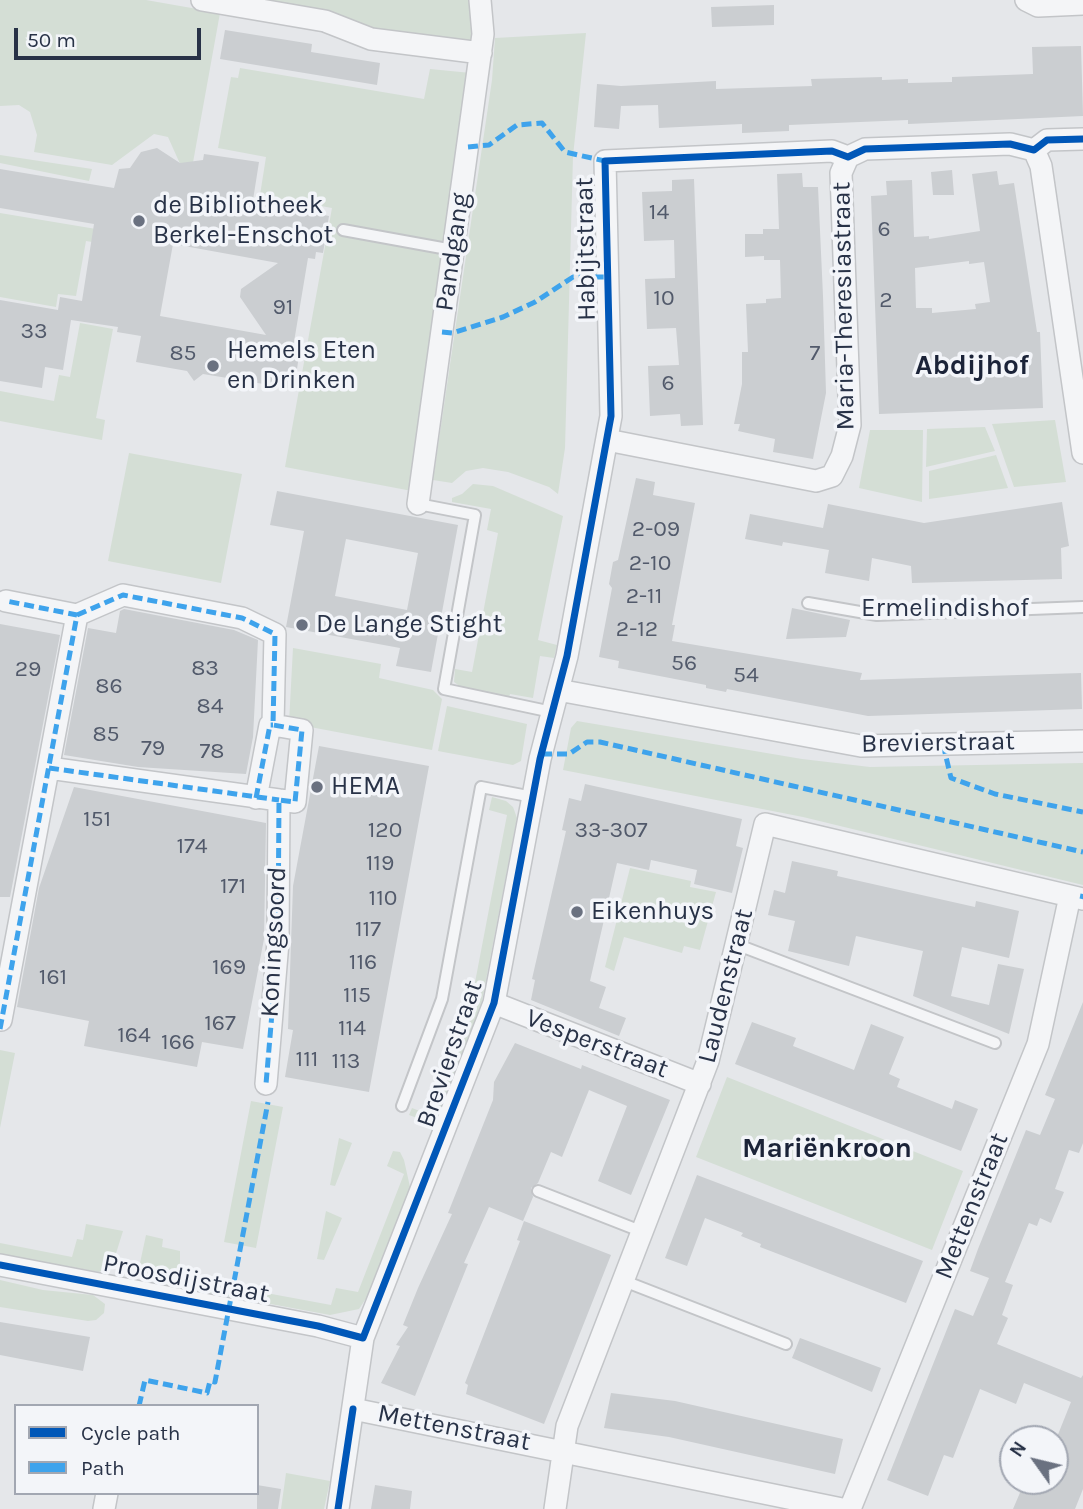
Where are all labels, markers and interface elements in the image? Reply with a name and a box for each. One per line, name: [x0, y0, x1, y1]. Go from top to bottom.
scale bar: [18, 14, 205, 58]
text: 50 m: [27, 28, 76, 52]
street label: Habijtstraat: [569, 177, 603, 321]
street label: Maria-Theresiastraat: [826, 181, 862, 431]
place label: de Bibliotheek Berkel-Enschot: [153, 190, 333, 252]
street label: Pandgang: [429, 191, 477, 313]
house number: 14: [649, 198, 669, 226]
marker: de Bibliotheek Berkel-Enschot: [131, 213, 147, 229]
house number: 6: [877, 215, 891, 243]
house number: 10: [653, 284, 675, 312]
house number: 2: [879, 286, 893, 314]
house number: 91: [273, 293, 293, 321]
house number: 33: [20, 317, 48, 345]
place label: Hemels Eten en Drinken: [227, 335, 376, 396]
house number: 85: [169, 339, 197, 367]
house number: 7: [810, 339, 820, 367]
district label: Abdijhof: [915, 349, 1029, 383]
marker: Hemels Eten en Drinken: [205, 358, 221, 374]
house number: 6: [661, 369, 675, 397]
house number: 2-09: [632, 515, 680, 543]
house number: 2-10: [629, 549, 671, 577]
house number: 2-11: [626, 582, 662, 610]
street label: Ermelindishof: [861, 593, 1029, 625]
place label: De Lange Stight: [316, 609, 502, 641]
house number: 2-12: [616, 615, 658, 643]
marker: De Lange Stight: [294, 617, 310, 633]
house number: 56: [671, 649, 697, 677]
house number: 83: [191, 654, 219, 682]
house number: 29: [15, 655, 41, 683]
house number: 54: [733, 661, 759, 689]
house number: 86: [95, 672, 123, 700]
house number: 84: [197, 692, 223, 720]
house number: 85: [92, 720, 120, 748]
street label: Brevierstraat: [861, 726, 1015, 760]
house number: 79: [141, 734, 165, 762]
house number: 78: [200, 737, 224, 765]
place label: HEMA: [331, 771, 400, 803]
marker: HEMA: [309, 779, 325, 795]
house number: 151: [83, 805, 111, 833]
house number: 120: [368, 816, 402, 844]
house number: 33-307: [574, 816, 648, 844]
house number: 174: [176, 832, 208, 860]
house number: 119: [366, 849, 394, 877]
street label: Koningsoord: [254, 866, 294, 1018]
house number: 171: [220, 872, 246, 900]
house number: 110: [369, 884, 397, 912]
place label: Eikenhuys: [591, 896, 714, 928]
marker: Eikenhuys: [569, 904, 585, 920]
street label: Laudenstraat: [692, 906, 760, 1066]
house number: 117: [355, 915, 381, 943]
house number: 116: [349, 948, 377, 976]
house number: 169: [212, 953, 246, 981]
house number: 161: [39, 963, 67, 991]
street label: Brevierstraat: [410, 976, 490, 1132]
house number: 115: [343, 981, 371, 1009]
street label: Vesperstraat: [521, 1003, 673, 1085]
house number: 167: [204, 1009, 236, 1037]
house number: 114: [338, 1014, 366, 1042]
house number: 164: [117, 1021, 151, 1049]
house number: 166: [161, 1028, 195, 1056]
house number: 111: [296, 1045, 318, 1073]
house number: 113: [332, 1047, 360, 1075]
street label: Mettenstraat: [928, 1128, 1016, 1284]
district label: Mariënkroon: [742, 1132, 912, 1166]
street label: Proosdijstraat: [100, 1248, 272, 1310]
street label: Mettenstraat: [375, 1398, 533, 1458]
legend: [14, 1404, 259, 1495]
text: Cycle path: [81, 1421, 181, 1445]
north arrow: [999, 1425, 1069, 1495]
text: N: [1005, 1438, 1031, 1461]
text: Path: [81, 1456, 125, 1480]

